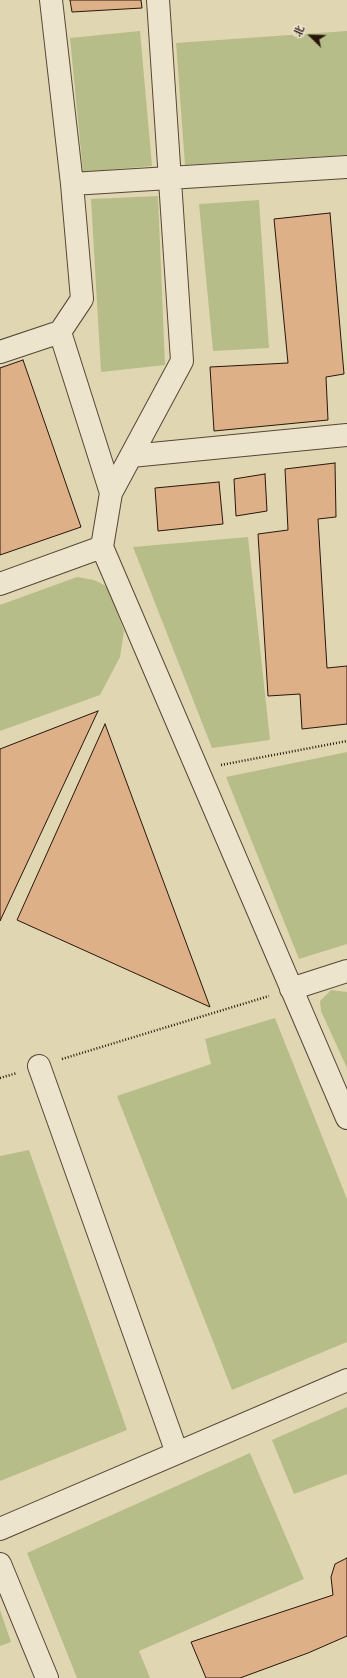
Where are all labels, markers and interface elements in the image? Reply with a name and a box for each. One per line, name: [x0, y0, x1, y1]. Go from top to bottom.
north arrow: [291, 16, 331, 56]
text: 北: [291, 24, 308, 39]

